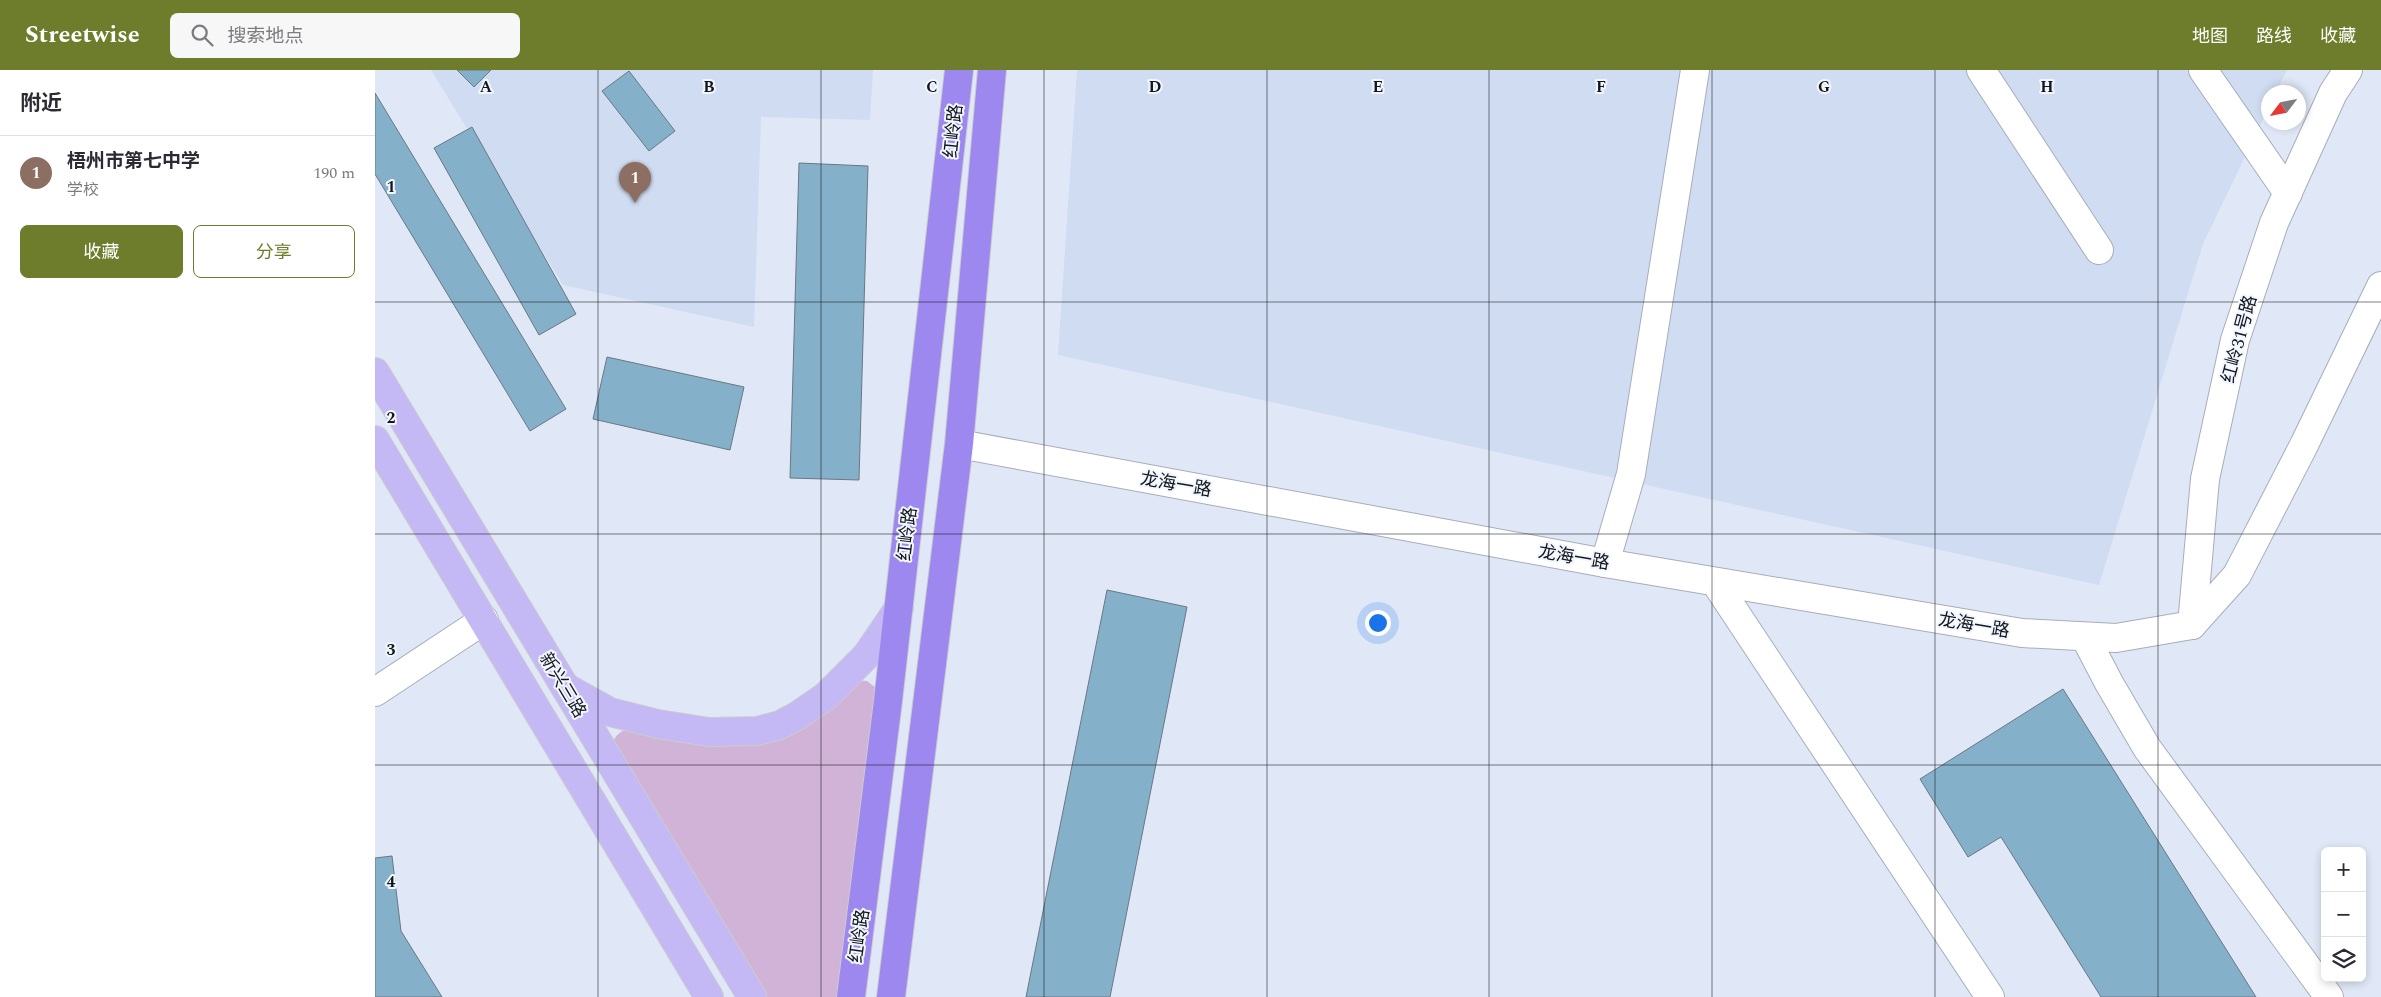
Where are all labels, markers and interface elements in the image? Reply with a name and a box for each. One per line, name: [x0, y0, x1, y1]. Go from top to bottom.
search box: [170, 13, 520, 58]
text: Streetwise: [25, 17, 140, 53]
icon: search: [188, 21, 216, 49]
text: 搜索地点: [228, 22, 304, 51]
text: 地图: [2192, 23, 2228, 50]
text: 路线: [2256, 23, 2292, 50]
text: 收藏: [2320, 23, 2356, 50]
text: A: [480, 75, 493, 99]
text: B: [703, 75, 715, 99]
text: C: [926, 75, 938, 99]
text: D: [1149, 75, 1162, 99]
text: E: [1373, 75, 1383, 99]
text: F: [1596, 75, 1606, 99]
text: G: [1818, 75, 1830, 99]
text: H: [2040, 75, 2054, 99]
north arrow: [2261, 85, 2306, 130]
text: 附近: [20, 88, 62, 120]
street label: 红岭路: [937, 103, 970, 159]
text: 梧州市第七中学: [67, 147, 200, 176]
text: 1: [32, 161, 40, 185]
text: 190 m: [313, 161, 355, 185]
pin: 1: [619, 162, 651, 203]
text: 1: [387, 175, 395, 199]
text: 学校: [67, 178, 99, 202]
button: 收藏: [20, 225, 183, 278]
button: 分享: [193, 225, 355, 278]
street label: 红岭31号路: [2215, 292, 2264, 386]
text: 2: [387, 406, 396, 430]
street label: 龙海一路: [1138, 465, 1214, 504]
street label: 红岭路: [891, 506, 924, 563]
street label: 龙海一路: [1536, 538, 1612, 577]
street label: 龙海一路: [1936, 606, 2012, 645]
your location: [1365, 610, 1391, 636]
text: 3: [387, 638, 396, 662]
street label: 新兴三路: [532, 647, 593, 723]
map controls: [2321, 847, 2366, 982]
button: +: [2321, 847, 2366, 892]
text: 4: [387, 870, 396, 894]
button: −: [2321, 892, 2366, 937]
street label: 红岭路: [842, 907, 877, 965]
button: layers: [2321, 937, 2366, 982]

